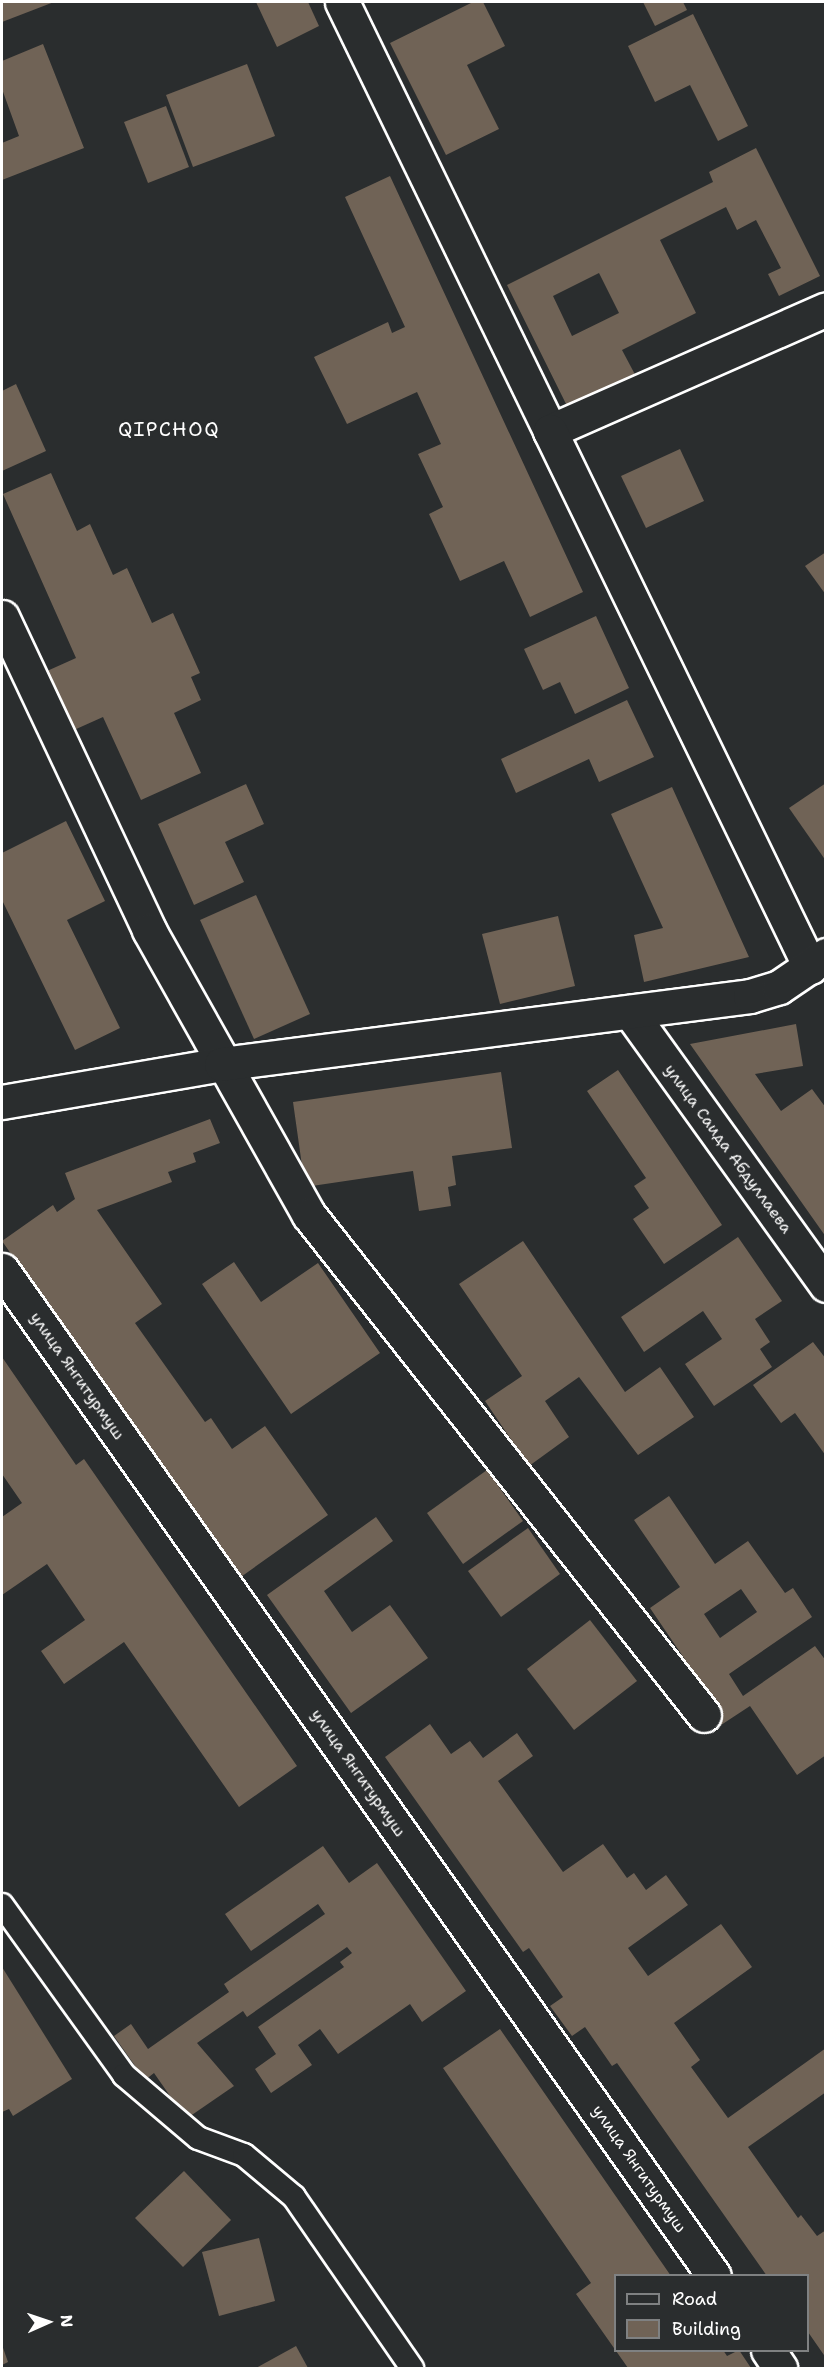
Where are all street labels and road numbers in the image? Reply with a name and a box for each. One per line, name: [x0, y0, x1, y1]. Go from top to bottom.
street label: улица Саида Абдуллаева: [660, 1061, 796, 1237]
street label: улица Янгитурмуш: [26, 1309, 128, 1443]
street label: улица Янгитурмуш: [307, 1706, 409, 1840]
street label: улица Янгитурмуш: [588, 2102, 690, 2236]

